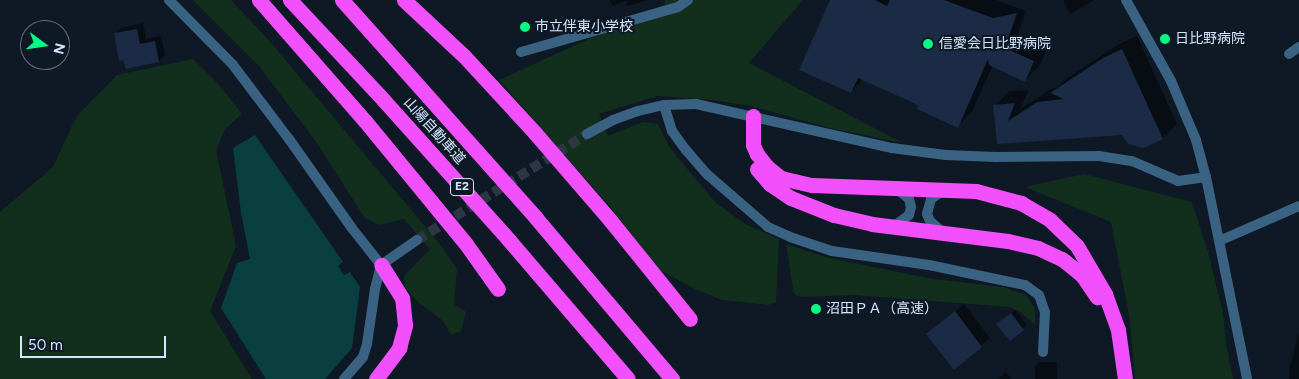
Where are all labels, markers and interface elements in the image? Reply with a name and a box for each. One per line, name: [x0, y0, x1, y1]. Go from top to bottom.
place label: 市立伴東小学校: [535, 19, 633, 35]
north arrow: [20, 20, 70, 70]
marker: 市立伴東小学校: [519, 21, 531, 33]
place label: 日比野病院: [1175, 31, 1245, 47]
marker: 日比野病院: [1159, 33, 1171, 45]
place label: 信愛会日比野病院: [939, 36, 1051, 52]
marker: 信愛会日比野病院: [921, 37, 935, 51]
text: N: [50, 41, 69, 56]
street label: 山陽自動車道: [400, 94, 468, 168]
road number: E2: [450, 178, 474, 196]
place label: 沼田ＰＡ（高速）: [826, 301, 938, 317]
marker: 沼田ＰＡ（高速）: [810, 303, 822, 315]
scale bar: [22, 326, 169, 358]
text: 50 m: [28, 336, 63, 354]

